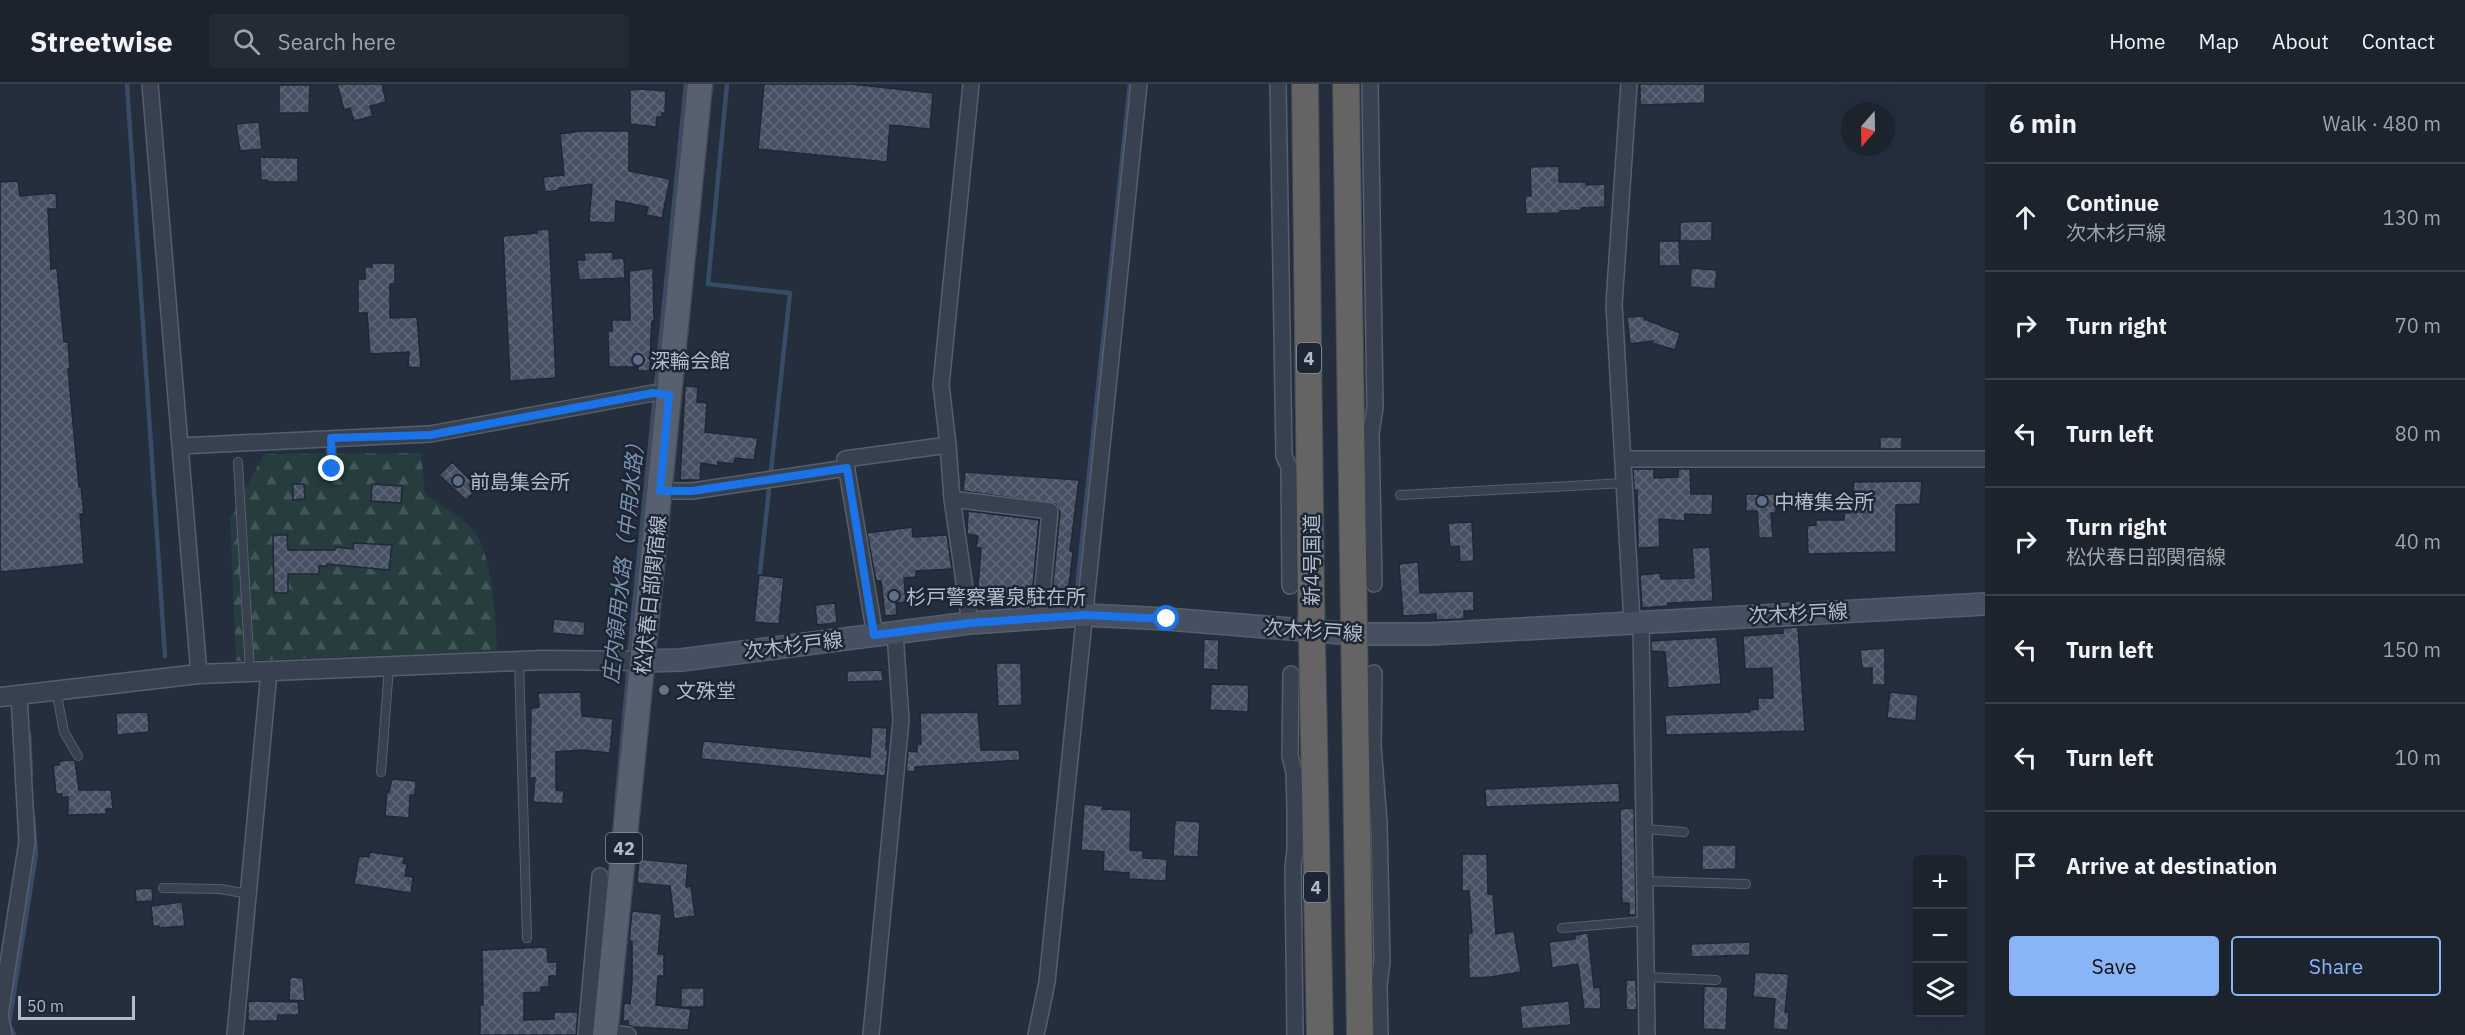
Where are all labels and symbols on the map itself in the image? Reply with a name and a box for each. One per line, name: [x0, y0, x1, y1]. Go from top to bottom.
north arrow: [1841, 102, 1895, 156]
road number: 4: [1297, 343, 1321, 373]
place label: 深輪会館: [650, 347, 730, 374]
marker: 深輪会館: [631, 353, 645, 367]
water label: 庄内領用水路（中用水路）: [596, 431, 650, 685]
route end: [318, 455, 344, 481]
place label: 前島集会所: [470, 468, 570, 495]
marker: 前島集会所: [451, 474, 465, 488]
place label: 中椿集会所: [1774, 488, 1874, 515]
marker: 中椿集会所: [1755, 494, 1769, 508]
street label: 松伏春日部関宿線: [628, 514, 672, 676]
street label: 新4号国道: [1298, 514, 1325, 606]
place label: 杉戸警察署泉駐在所: [906, 583, 1086, 610]
marker: 杉戸警察署泉駐在所: [887, 589, 901, 603]
street label: 次木杉戸線: [1747, 597, 1849, 629]
route start: [1153, 605, 1179, 631]
street label: 次木杉戸線: [1262, 613, 1364, 647]
street label: 次木杉戸線: [742, 626, 844, 664]
place label: 文殊堂: [676, 677, 736, 704]
marker: 文殊堂: [657, 683, 671, 697]
road number: 42: [606, 833, 642, 863]
road number: 4: [1304, 872, 1328, 902]
scale bar: [18, 993, 135, 1020]

